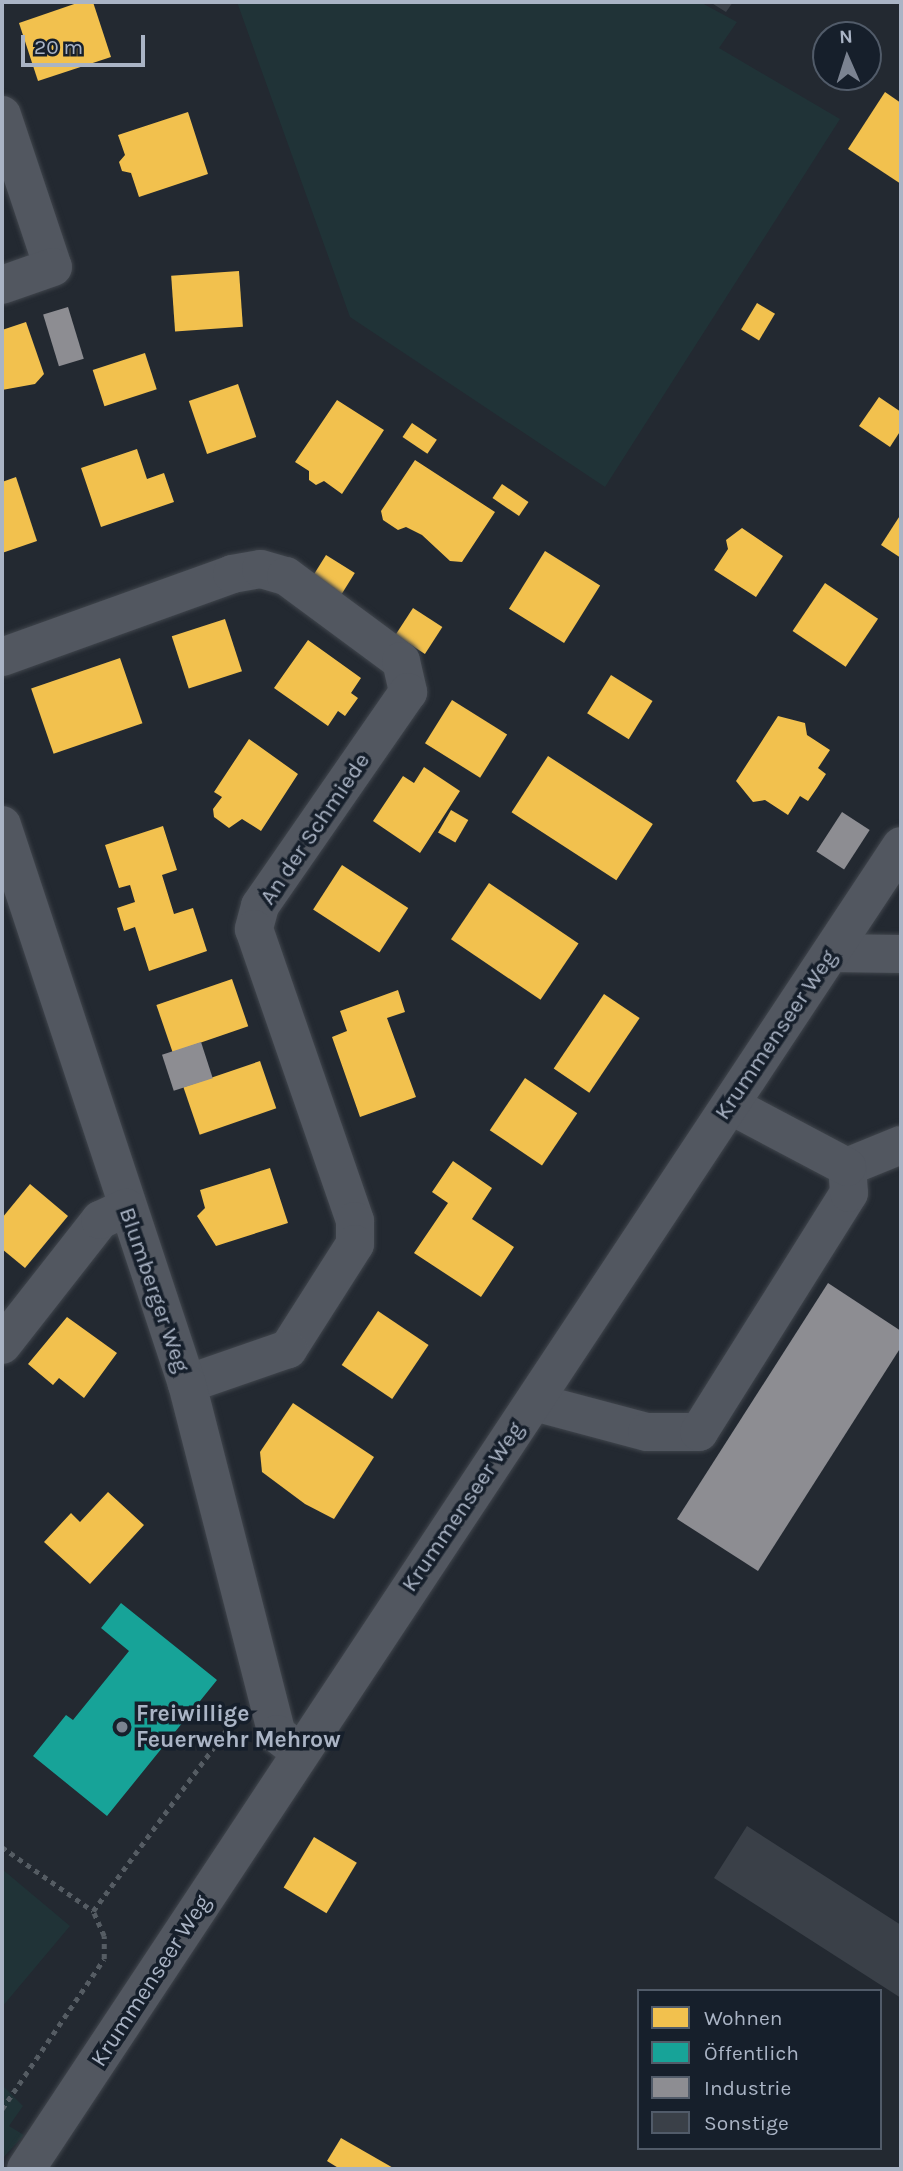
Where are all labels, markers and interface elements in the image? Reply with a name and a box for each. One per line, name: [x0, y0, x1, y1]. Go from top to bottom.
scale bar: [24, 21, 149, 65]
north arrow: [812, 21, 882, 91]
text: N: [839, 26, 853, 48]
text: 20 m: [34, 35, 83, 59]
street label: An der Schmiede: [254, 748, 376, 910]
street label: Krummenseer Weg: [709, 945, 843, 1125]
street label: Blumberger Weg: [113, 1204, 195, 1376]
street label: Krummenseer Weg: [396, 1417, 530, 1597]
place label: Freiwillige Feuerwehr Mehrow: [136, 1700, 341, 1754]
marker: Freiwillige Feuerwehr Mehrow: [114, 1719, 130, 1735]
street label: Krummenseer Weg: [85, 1890, 217, 2072]
legend: [637, 1989, 882, 2150]
text: Wohnen: [704, 2006, 782, 2030]
text: Öffentlich: [704, 2041, 799, 2065]
text: Industrie: [704, 2076, 791, 2100]
text: Sonstige: [704, 2111, 789, 2135]

